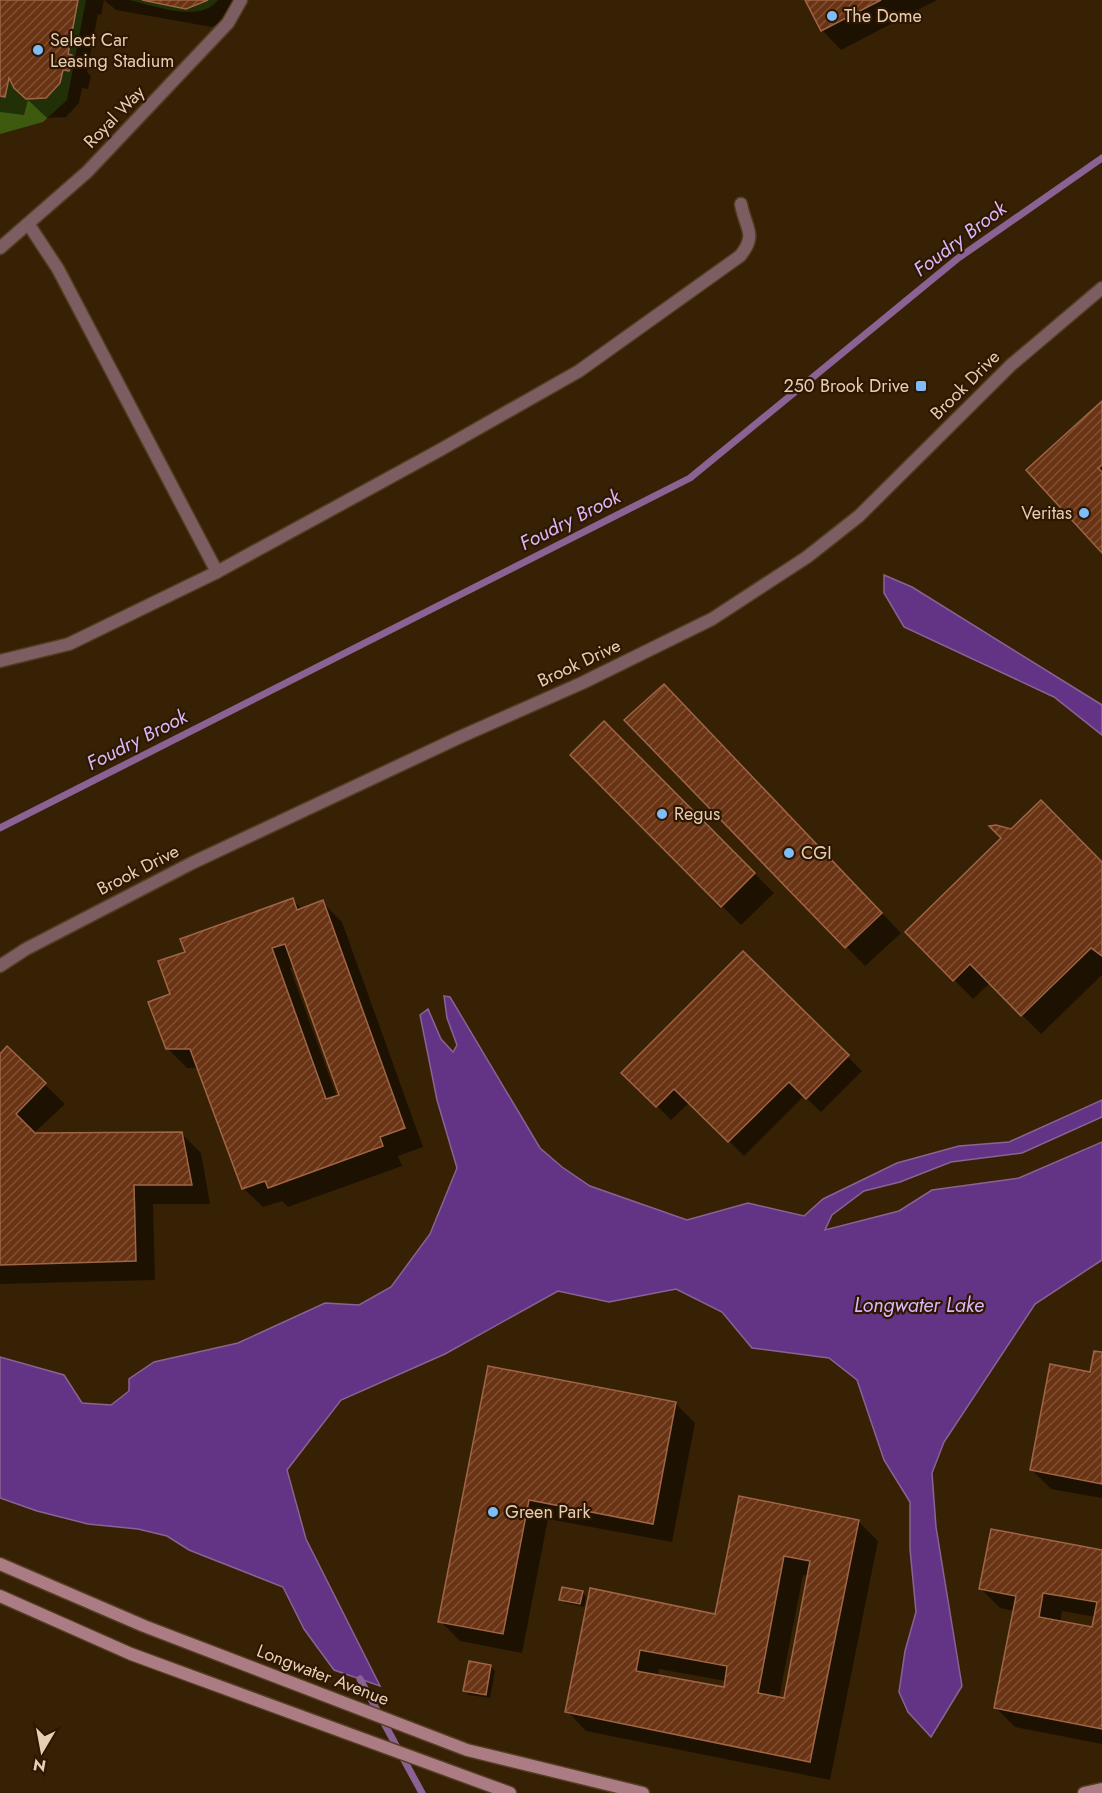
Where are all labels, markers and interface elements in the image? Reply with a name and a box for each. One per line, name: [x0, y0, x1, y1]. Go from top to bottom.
place label: The Dome: [844, 3, 922, 29]
marker: The Dome: [825, 9, 839, 23]
place label: Select Car Leasing Stadium: [50, 27, 174, 74]
marker: Select Car Leasing Stadium: [31, 43, 45, 57]
street label: Royal Way: [77, 80, 151, 154]
water label: Foudry Brook: [907, 194, 1014, 284]
street label: Brook Drive: [924, 344, 1006, 426]
place label: 250 Brook Drive: [783, 373, 909, 399]
marker: 250 Brook Drive: [914, 379, 928, 393]
water label: Foudry Brook: [515, 482, 627, 558]
place label: Veritas: [1021, 500, 1072, 526]
marker: Veritas: [1077, 506, 1091, 520]
street label: Brook Drive: [533, 632, 625, 694]
water label: Foudry Brook: [82, 702, 194, 778]
place label: Regus: [674, 801, 720, 827]
marker: Regus: [655, 807, 669, 821]
street label: Brook Drive: [92, 838, 184, 902]
place label: CGI: [801, 840, 832, 866]
marker: CGI: [782, 846, 796, 860]
water label: Longwater Lake: [854, 1291, 984, 1320]
place label: Green Park: [505, 1499, 590, 1525]
marker: Green Park: [486, 1505, 500, 1519]
street label: Longwater Avenue: [253, 1638, 393, 1712]
north arrow: [12, 1721, 72, 1781]
text: N: [31, 1753, 48, 1778]

